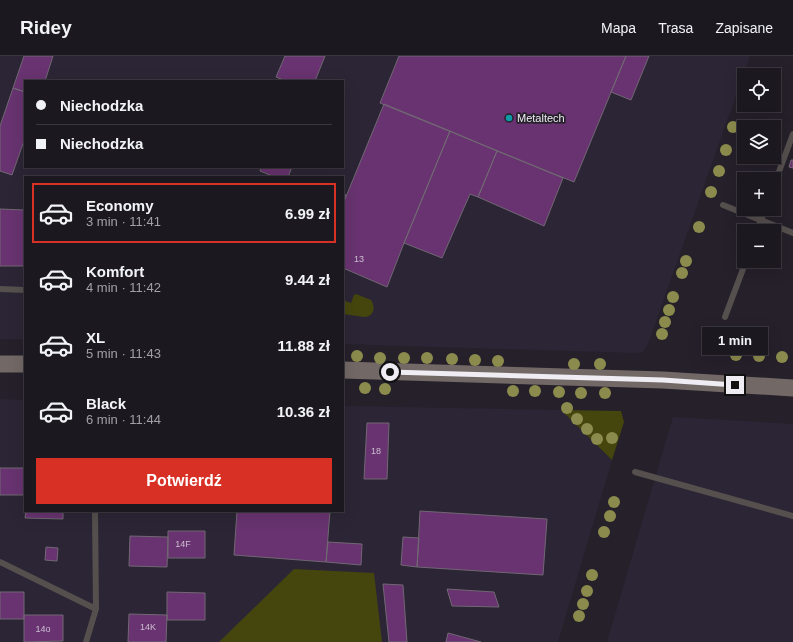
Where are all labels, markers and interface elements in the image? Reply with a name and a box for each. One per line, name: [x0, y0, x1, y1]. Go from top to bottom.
text: Ridey: [20, 17, 72, 38]
text: Mapa: [601, 20, 636, 36]
text: Trasa: [658, 20, 693, 36]
text: Zapisane: [715, 20, 773, 36]
map controls: [737, 68, 781, 268]
button: locate: [737, 68, 781, 112]
text: Niechodzka: [60, 97, 143, 114]
place label: Metaltech: [517, 112, 565, 124]
marker: Metaltech: [504, 113, 514, 123]
button: layers: [737, 120, 781, 164]
text: Niechodzka: [60, 135, 143, 152]
button: +: [737, 172, 781, 216]
icon: car: [38, 195, 74, 231]
text: Economy: [86, 197, 154, 214]
text: 6.99 zł: [285, 205, 330, 222]
text: 3 min · 11:41: [86, 214, 161, 229]
button: −: [737, 224, 781, 268]
house number: 13: [354, 254, 364, 264]
icon: car: [38, 261, 74, 297]
text: Komfort: [86, 263, 144, 280]
text: 9.44 zł: [285, 271, 330, 288]
text: 4 min · 11:42: [86, 280, 161, 295]
icon: car: [38, 327, 74, 363]
callout: 1 min: [702, 327, 768, 355]
text: XL: [86, 329, 105, 346]
text: 1 min: [718, 333, 752, 348]
text: 11.88 zł: [277, 337, 330, 354]
text: 5 min · 11:43: [86, 346, 161, 361]
route start: [381, 363, 399, 381]
route end: [726, 376, 744, 394]
icon: car: [38, 393, 74, 429]
text: Black: [86, 395, 126, 412]
text: 10.36 zł: [277, 403, 330, 420]
text: 6 min · 11:44: [86, 412, 161, 427]
house number: 18: [371, 446, 381, 456]
button: Potwierdź: [36, 458, 332, 504]
house number: 14F: [175, 539, 191, 549]
house number: 14K: [140, 622, 156, 632]
house number: 14o: [35, 624, 51, 634]

